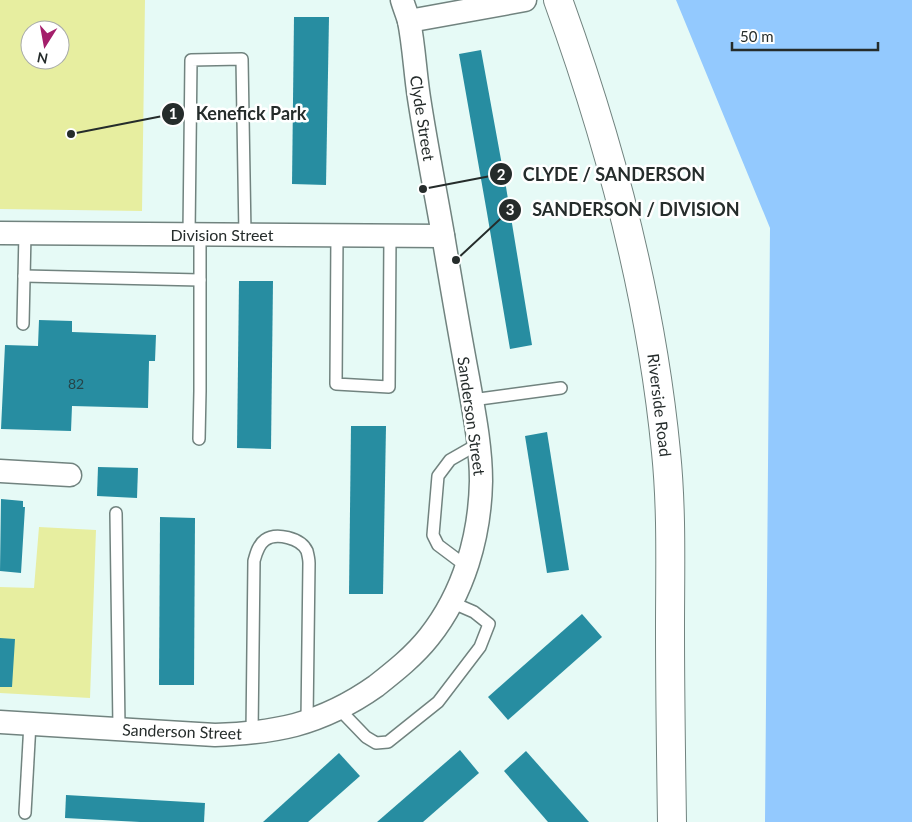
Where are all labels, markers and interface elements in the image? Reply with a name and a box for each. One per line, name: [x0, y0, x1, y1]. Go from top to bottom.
north arrow: [20, 20, 70, 70]
scale bar: [732, 20, 878, 52]
text: 50 m: [740, 27, 774, 45]
text: N: [36, 49, 49, 68]
street label: Clyde Street: [407, 74, 439, 162]
callout: Kenefick Park: [161, 98, 316, 131]
text: Kenefick Park: [196, 102, 307, 124]
text: 1: [169, 104, 177, 122]
callout: CLYDE / SANDERSON: [488, 158, 716, 191]
text: CLYDE / SANDERSON: [523, 163, 705, 185]
text: 2: [497, 165, 506, 183]
callout: SANDERSON / DIVISION: [498, 194, 750, 227]
text: SANDERSON / DIVISION: [532, 198, 740, 220]
text: 3: [506, 200, 514, 218]
street label: Division Street: [171, 225, 274, 244]
street label: Riverside Road: [644, 352, 676, 458]
street label: Sanderson Street: [454, 355, 490, 477]
house number: 82: [68, 375, 84, 392]
street label: Sanderson Street: [122, 719, 242, 743]

